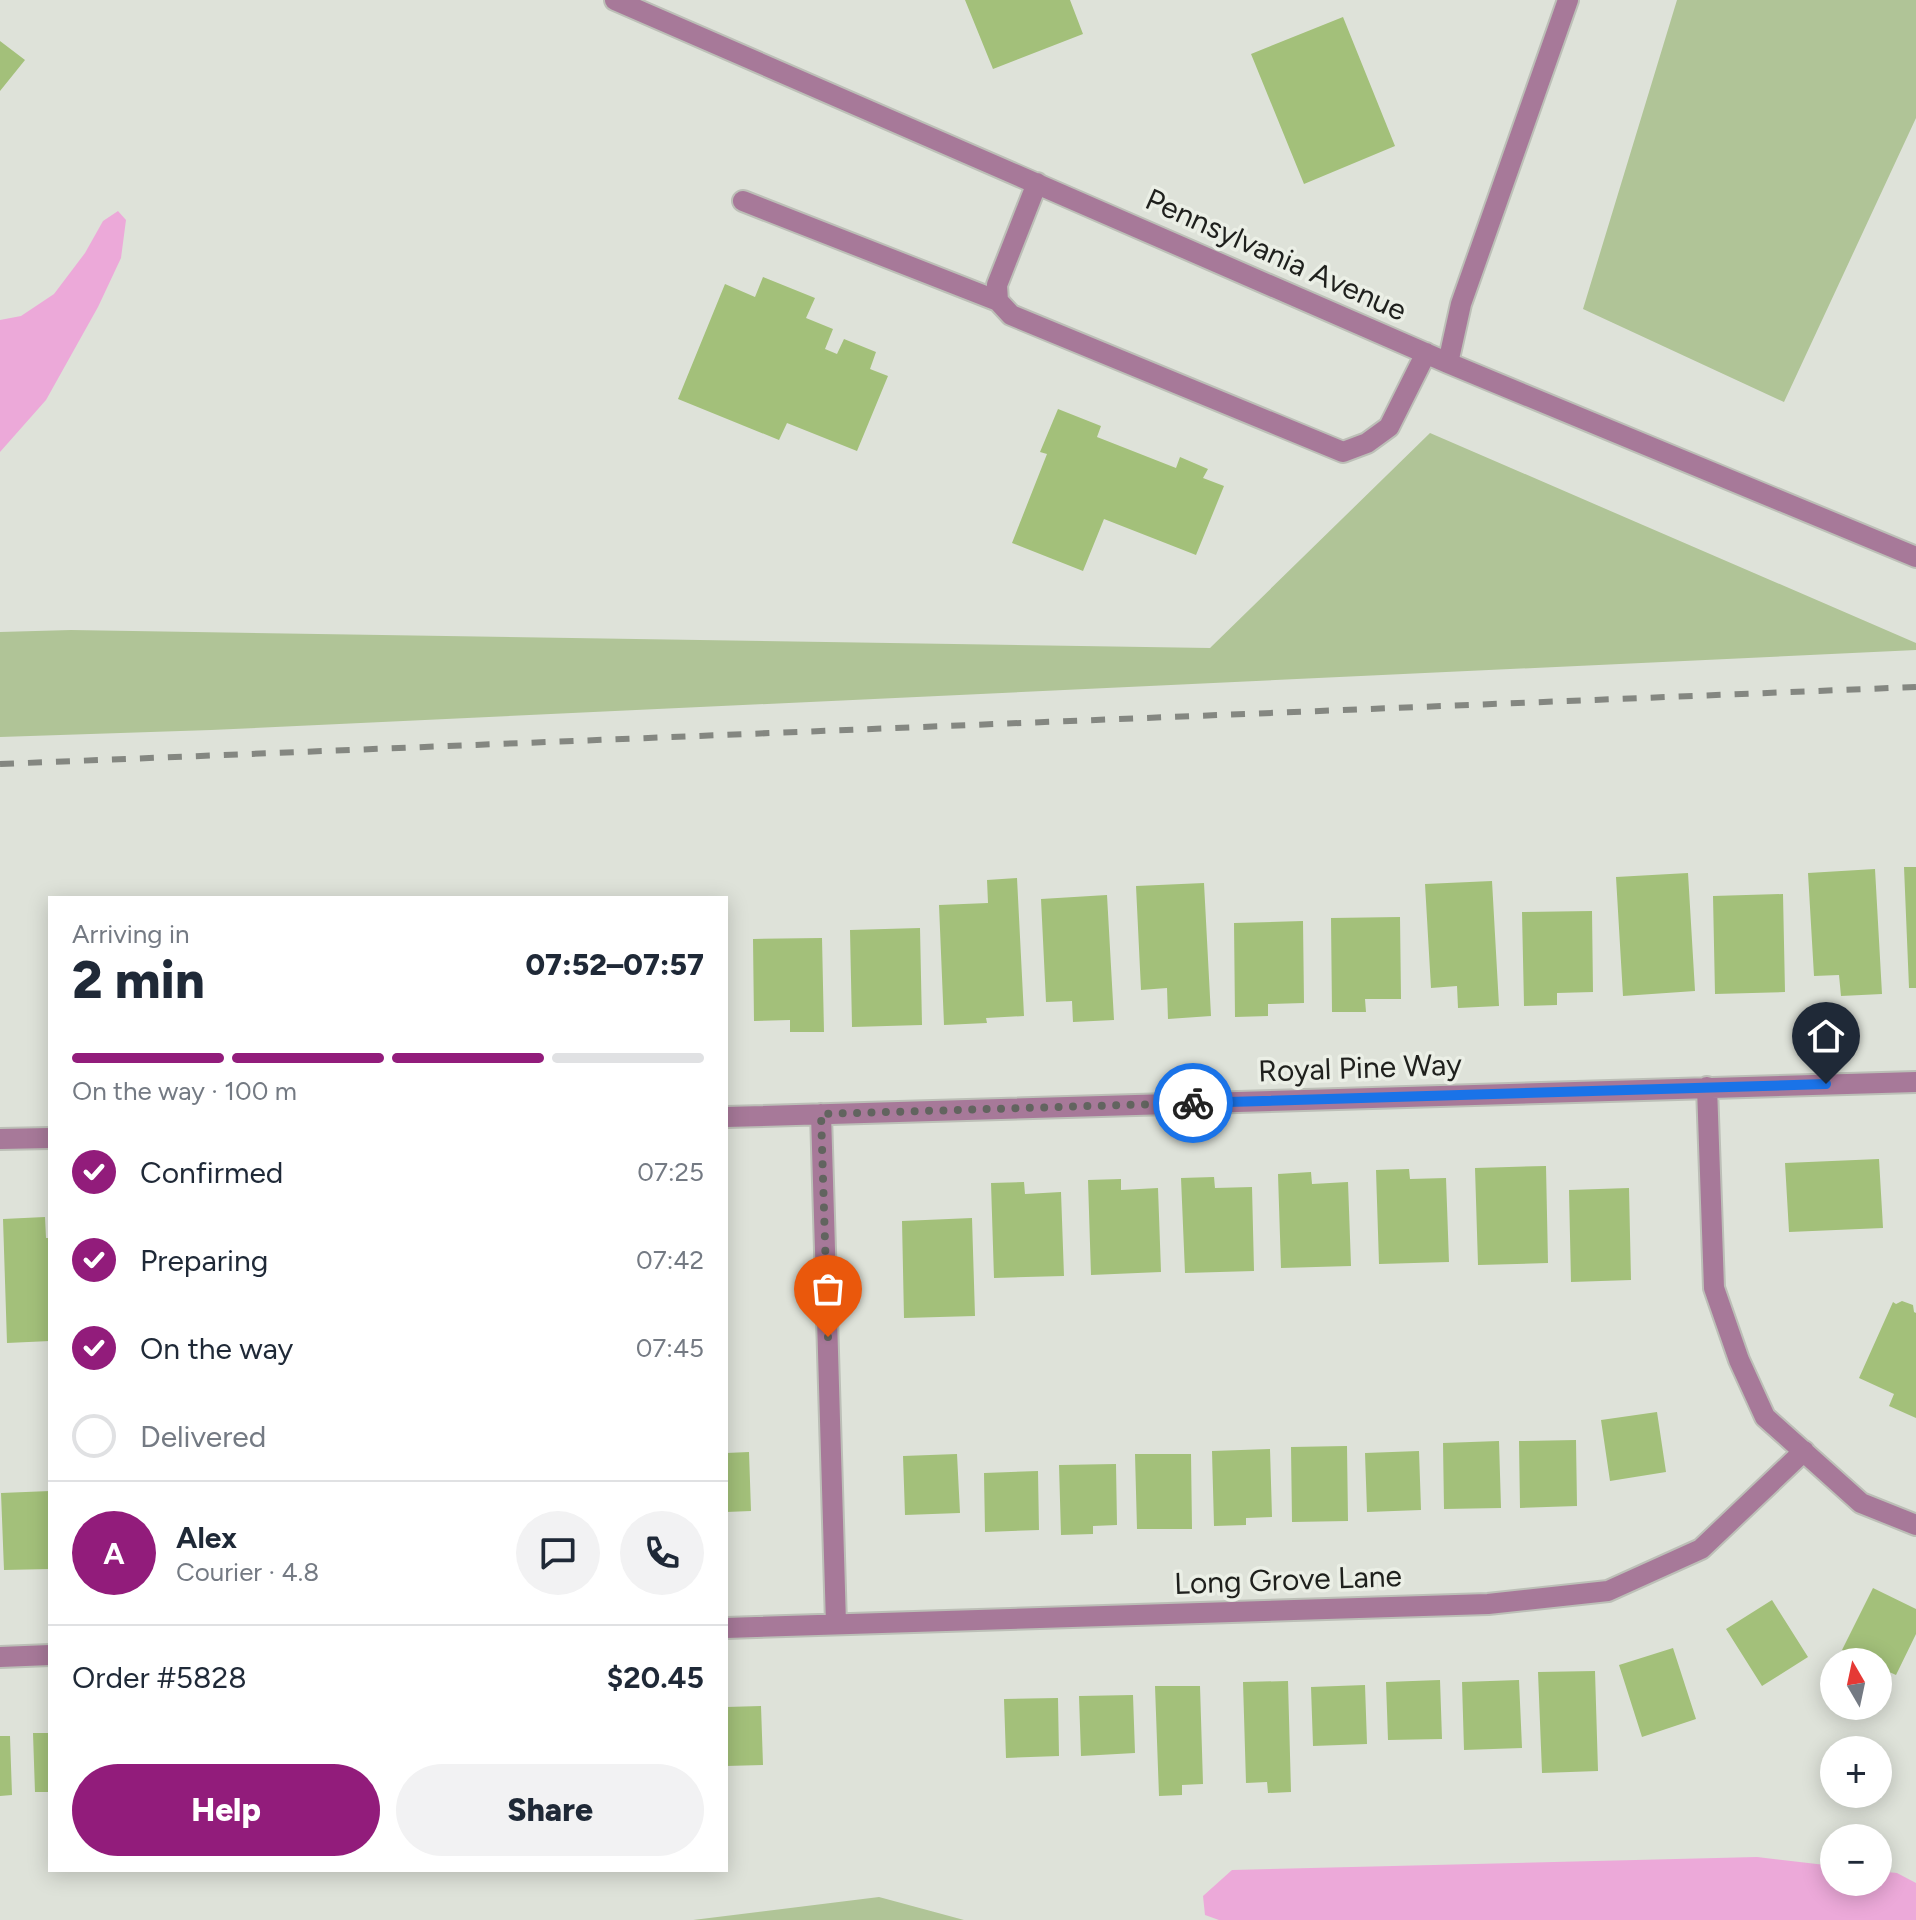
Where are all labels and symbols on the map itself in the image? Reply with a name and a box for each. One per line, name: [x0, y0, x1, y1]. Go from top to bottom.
street label: Pennsylvania Avenue: [1140, 180, 1412, 329]
pin: [1792, 1002, 1860, 1084]
street label: Royal Pine Way: [1257, 1045, 1463, 1090]
courier: [1153, 1063, 1233, 1143]
pin: [794, 1255, 862, 1337]
street label: Long Grove Lane: [1174, 1557, 1402, 1602]
north arrow: [1820, 1648, 1892, 1720]

